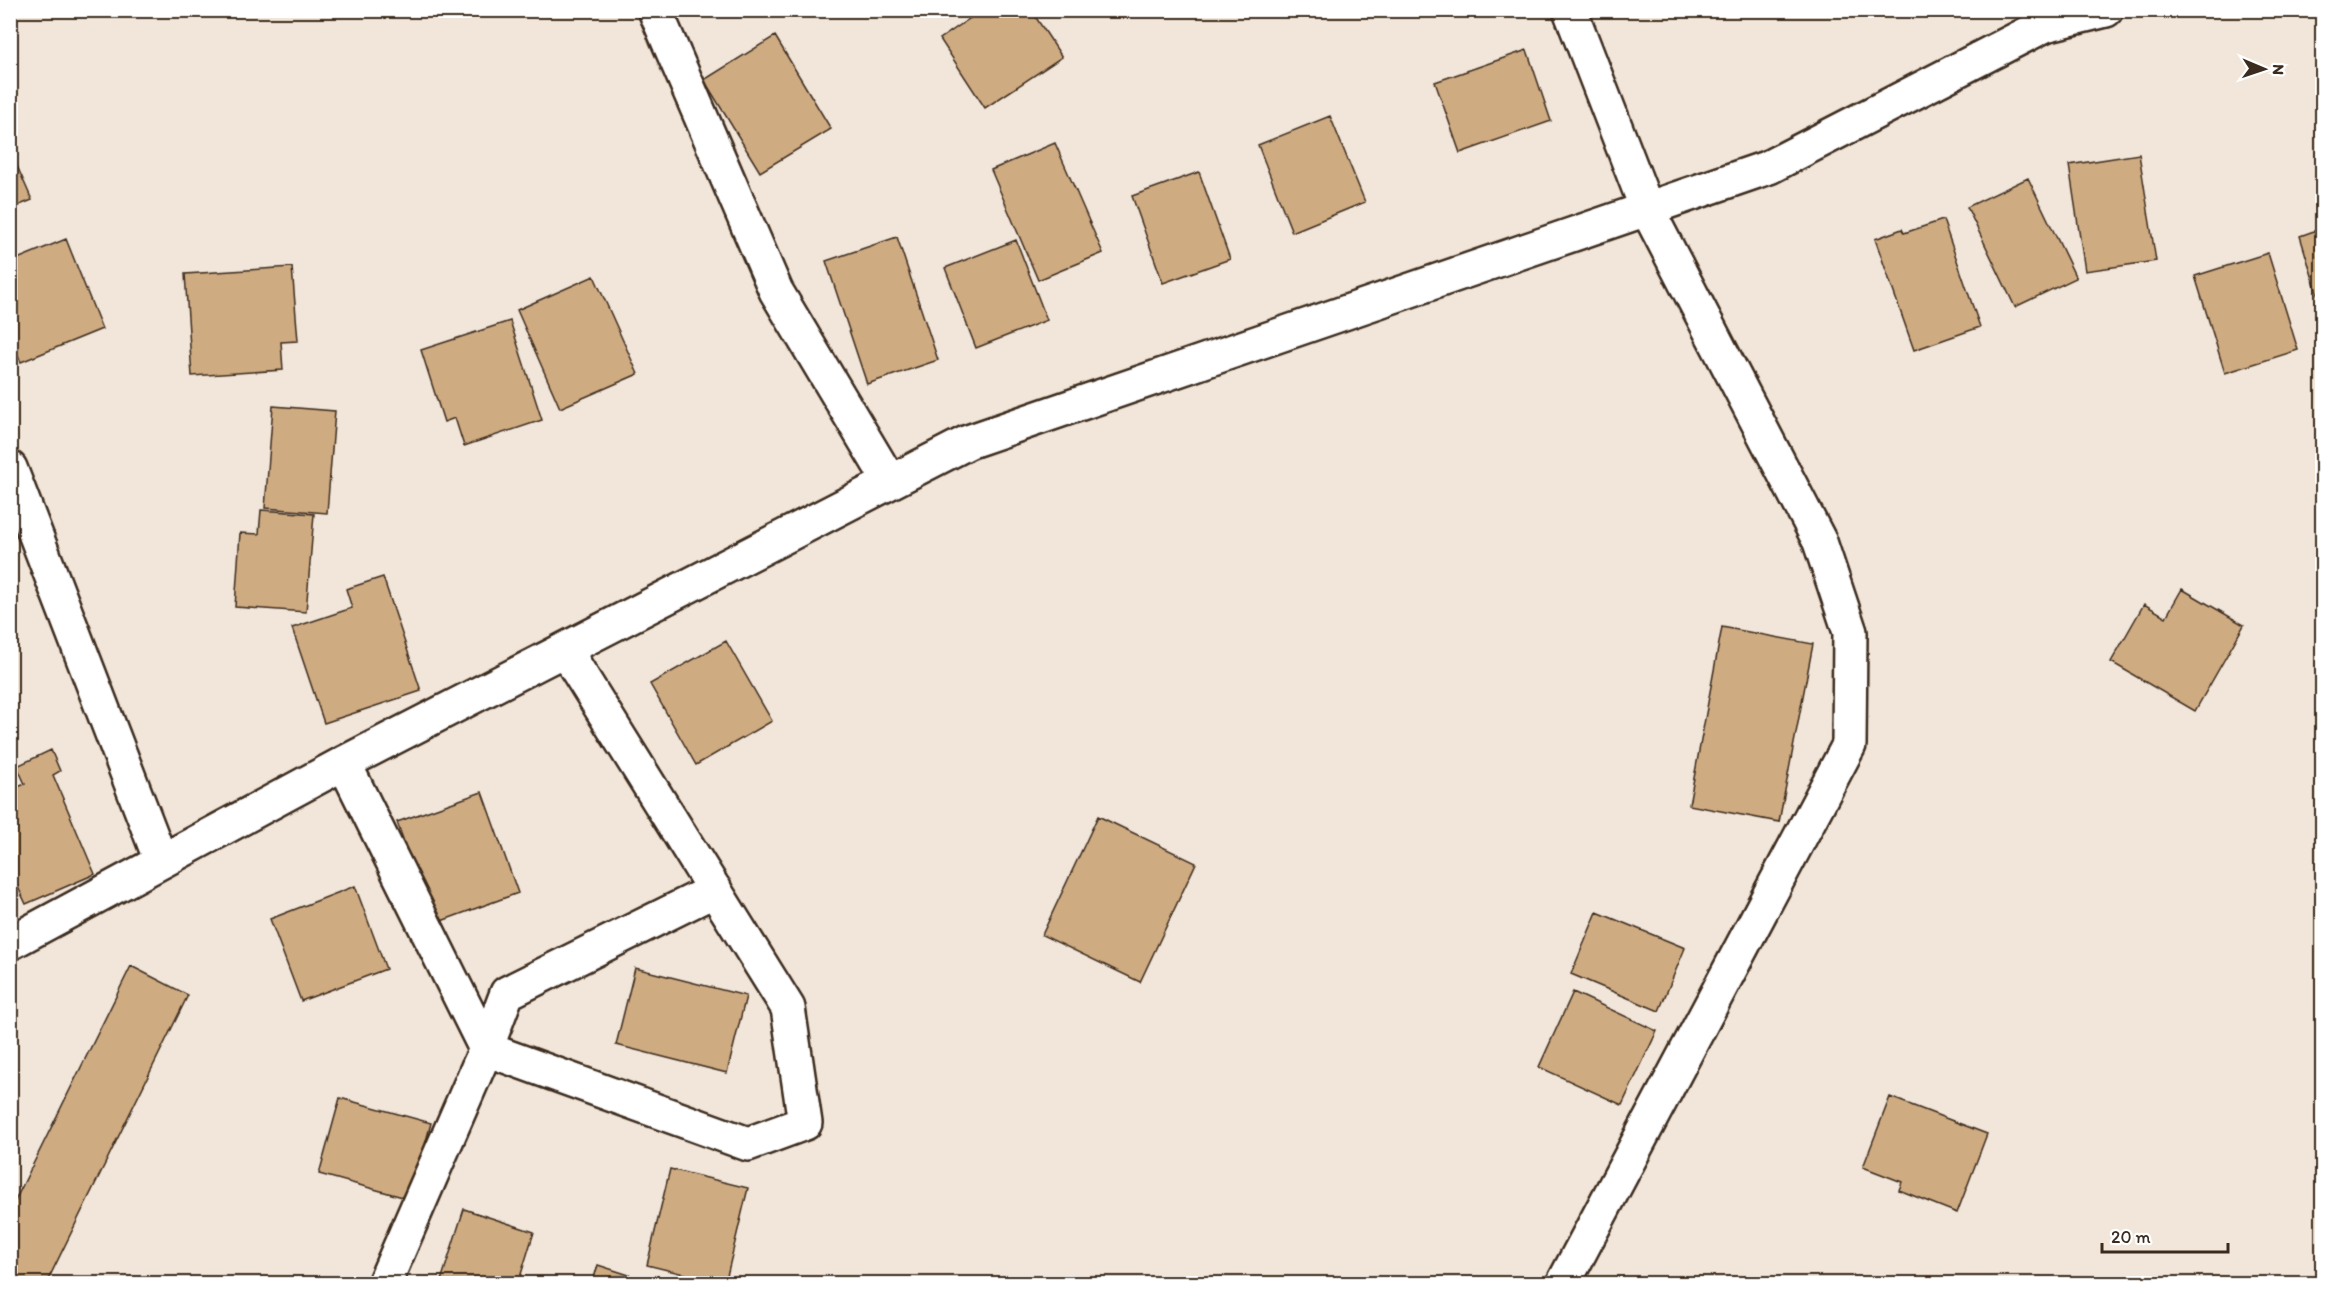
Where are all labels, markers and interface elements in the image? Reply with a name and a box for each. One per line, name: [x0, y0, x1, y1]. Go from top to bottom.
north arrow: [2234, 39, 2294, 99]
text: N: [2269, 64, 2288, 75]
scale bar: [2102, 1216, 2228, 1254]
text: 20 m: [2111, 1226, 2151, 1248]

